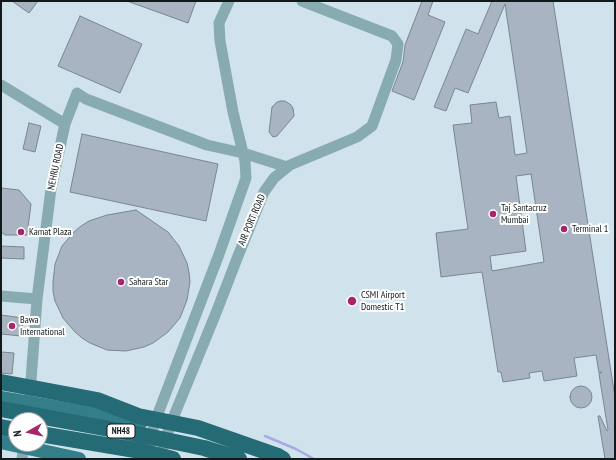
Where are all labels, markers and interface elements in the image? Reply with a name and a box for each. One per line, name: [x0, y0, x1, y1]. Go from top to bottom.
street label: NEHRU ROAD: [45, 143, 67, 191]
street label: AIR PORT ROAD: [236, 193, 268, 247]
place label: Taj Santacruz Mumbai: [501, 202, 547, 226]
marker: Taj Santacruz Mumbai: [488, 209, 498, 219]
place label: Terminal 1: [572, 223, 608, 235]
marker: Terminal 1: [559, 224, 569, 234]
place label: Kamat Plaza: [29, 226, 72, 238]
marker: Kamat Plaza: [16, 227, 26, 237]
place label: Sahara Star: [129, 276, 168, 288]
marker: Sahara Star: [116, 277, 126, 287]
place label: CSMI Airport Domestic T1: [361, 289, 405, 312]
marker: CSMI Airport Domestic T1: [346, 295, 358, 307]
place label: Bawa International: [20, 314, 65, 338]
marker: Bawa International: [7, 321, 17, 331]
north arrow: [8, 412, 48, 452]
road number: NH48: [107, 424, 135, 438]
text: N: [10, 430, 24, 437]

